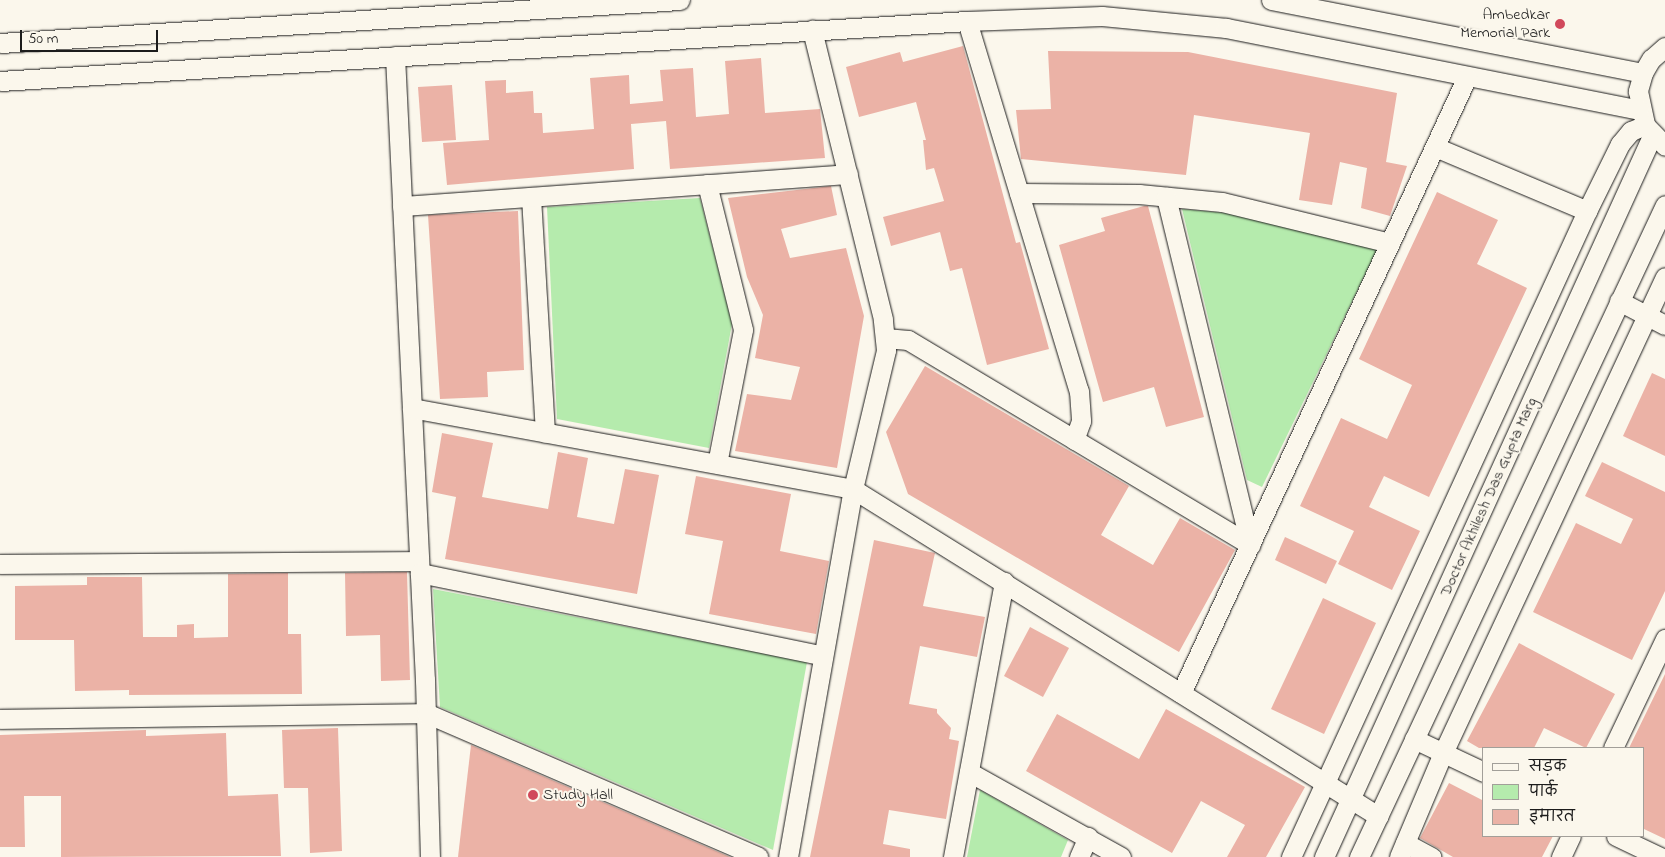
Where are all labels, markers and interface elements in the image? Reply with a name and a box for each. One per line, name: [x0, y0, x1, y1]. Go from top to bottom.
place label: Ambedkar Memorial Park: [1460, 5, 1550, 43]
marker: Ambedkar Memorial Park: [1554, 18, 1566, 30]
scale bar: [22, 20, 160, 52]
text: 50 m: [28, 28, 58, 50]
street label: Doctor Akhilesh Das Gupta Marg: [1436, 395, 1542, 599]
legend: [1482, 747, 1645, 837]
text: सड़क: [1529, 756, 1566, 778]
text: पार्क: [1529, 781, 1557, 803]
place label: Study Hall: [543, 785, 613, 805]
marker: Study Hall: [527, 789, 539, 801]
text: इमारत: [1529, 806, 1575, 828]

